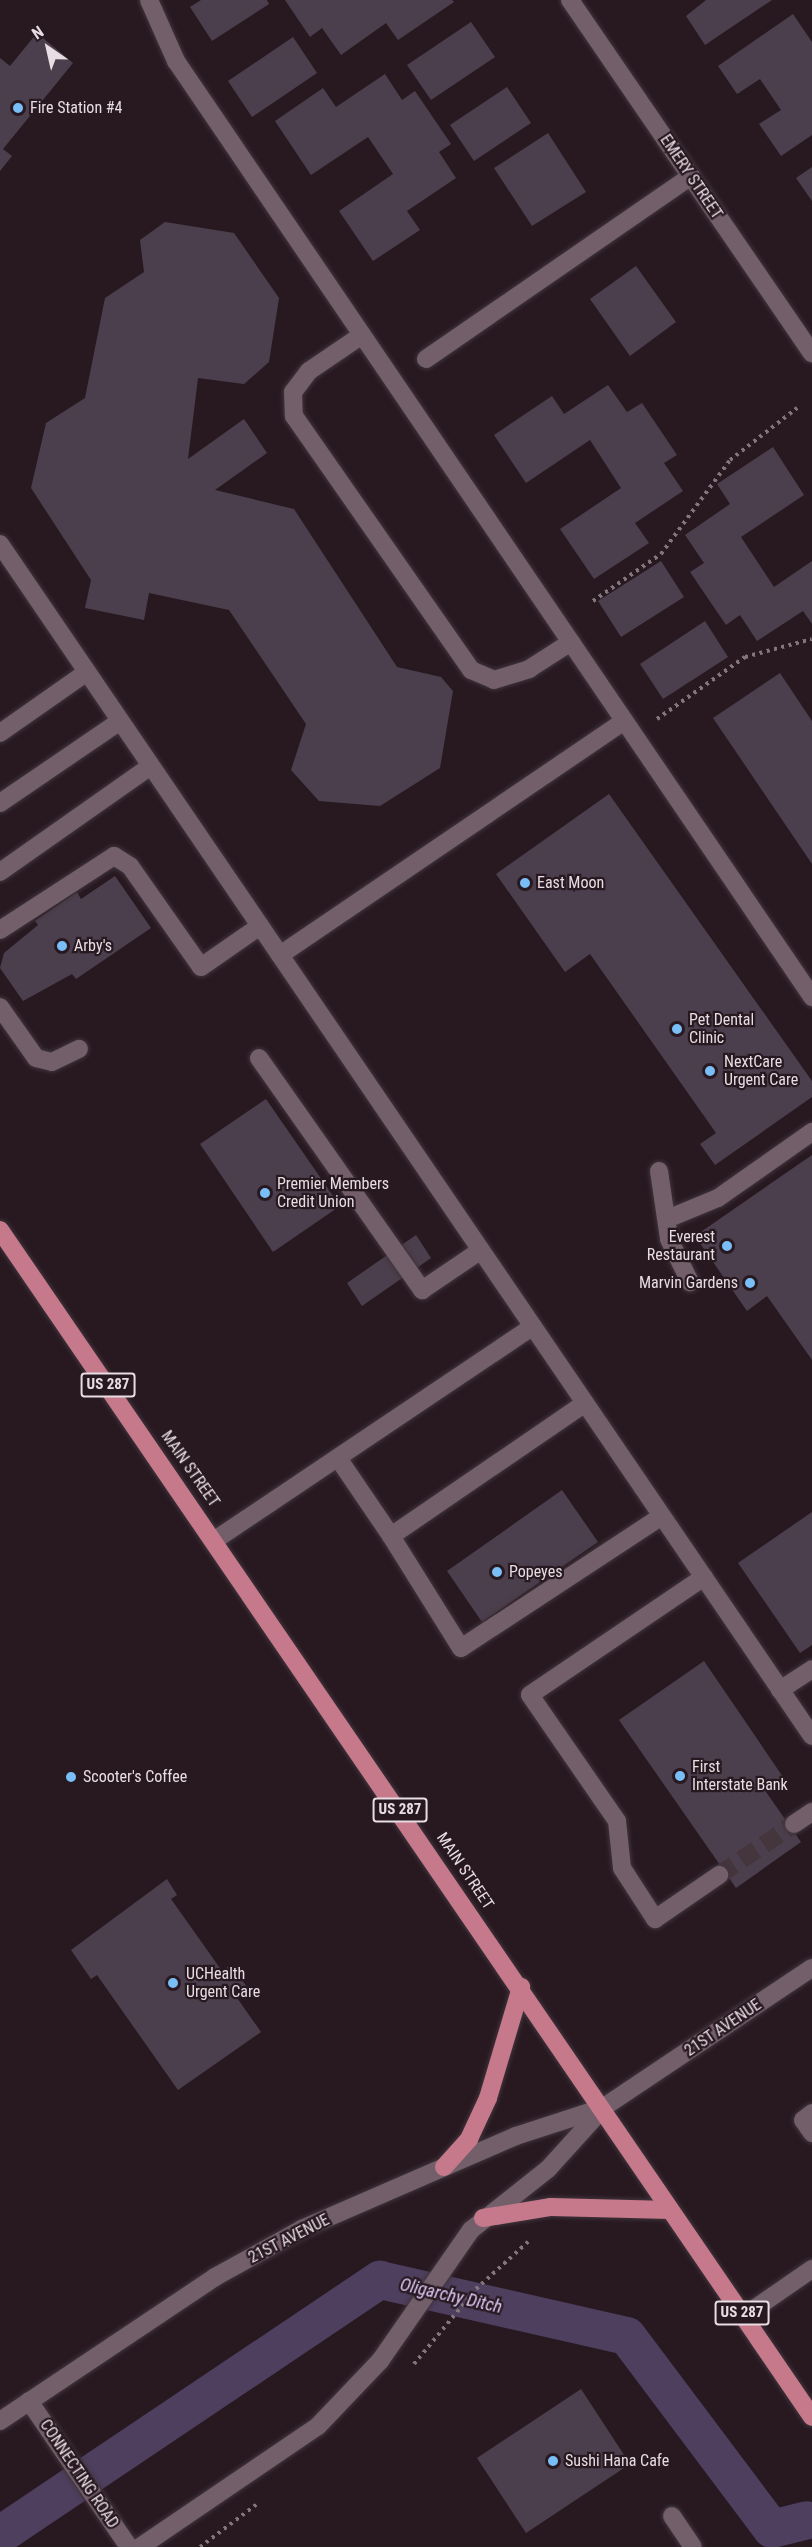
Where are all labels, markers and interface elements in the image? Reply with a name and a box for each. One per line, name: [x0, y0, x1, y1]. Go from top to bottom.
north arrow: [18, 18, 78, 78]
text: N: [28, 22, 47, 43]
place label: Fire Station #4: [30, 98, 122, 118]
marker: Fire Station #4: [11, 101, 25, 115]
street label: EMERY STREET: [656, 131, 726, 223]
place label: East Moon: [537, 873, 604, 893]
marker: East Moon: [518, 876, 532, 890]
place label: Arby's: [74, 936, 112, 956]
marker: Arby's: [55, 939, 69, 953]
place label: Pet Dental Clinic: [689, 1010, 754, 1048]
marker: Pet Dental Clinic: [670, 1022, 684, 1036]
place label: NextCare Urgent Care: [724, 1052, 798, 1090]
marker: NextCare Urgent Care: [701, 1062, 719, 1080]
place label: Premier Members Credit Union: [277, 1174, 389, 1212]
marker: Premier Members Credit Union: [258, 1186, 272, 1200]
place label: Everest Restaurant: [647, 1227, 715, 1265]
marker: Everest Restaurant: [720, 1239, 734, 1253]
place label: Marvin Gardens: [639, 1273, 738, 1293]
marker: Marvin Gardens: [743, 1276, 757, 1290]
road number: US 287: [80, 1373, 136, 1397]
street label: MAIN STREET: [157, 1427, 223, 1511]
place label: Popeyes: [509, 1562, 562, 1582]
marker: Popeyes: [490, 1565, 504, 1579]
place label: First Interstate Bank: [692, 1757, 788, 1795]
place label: Scooter's Coffee: [83, 1767, 187, 1787]
marker: First Interstate Bank: [673, 1769, 687, 1783]
marker: Scooter's Coffee: [64, 1770, 78, 1784]
road number: US 287: [372, 1798, 428, 1822]
street label: MAIN STREET: [432, 1829, 498, 1913]
place label: UCHealth Urgent Care: [186, 1964, 260, 2002]
marker: UCHealth Urgent Care: [164, 1974, 182, 1992]
street label: 21ST AVENUE: [681, 1995, 765, 2061]
street label: 21ST AVENUE: [245, 2210, 333, 2268]
water label: Oligarchy Ditch: [398, 2274, 504, 2318]
road number: US 287: [714, 2301, 771, 2325]
street label: CONNECTING ROAD: [36, 2416, 122, 2532]
place label: Sushi Hana Cafe: [565, 2451, 669, 2471]
marker: Sushi Hana Cafe: [546, 2454, 560, 2468]

